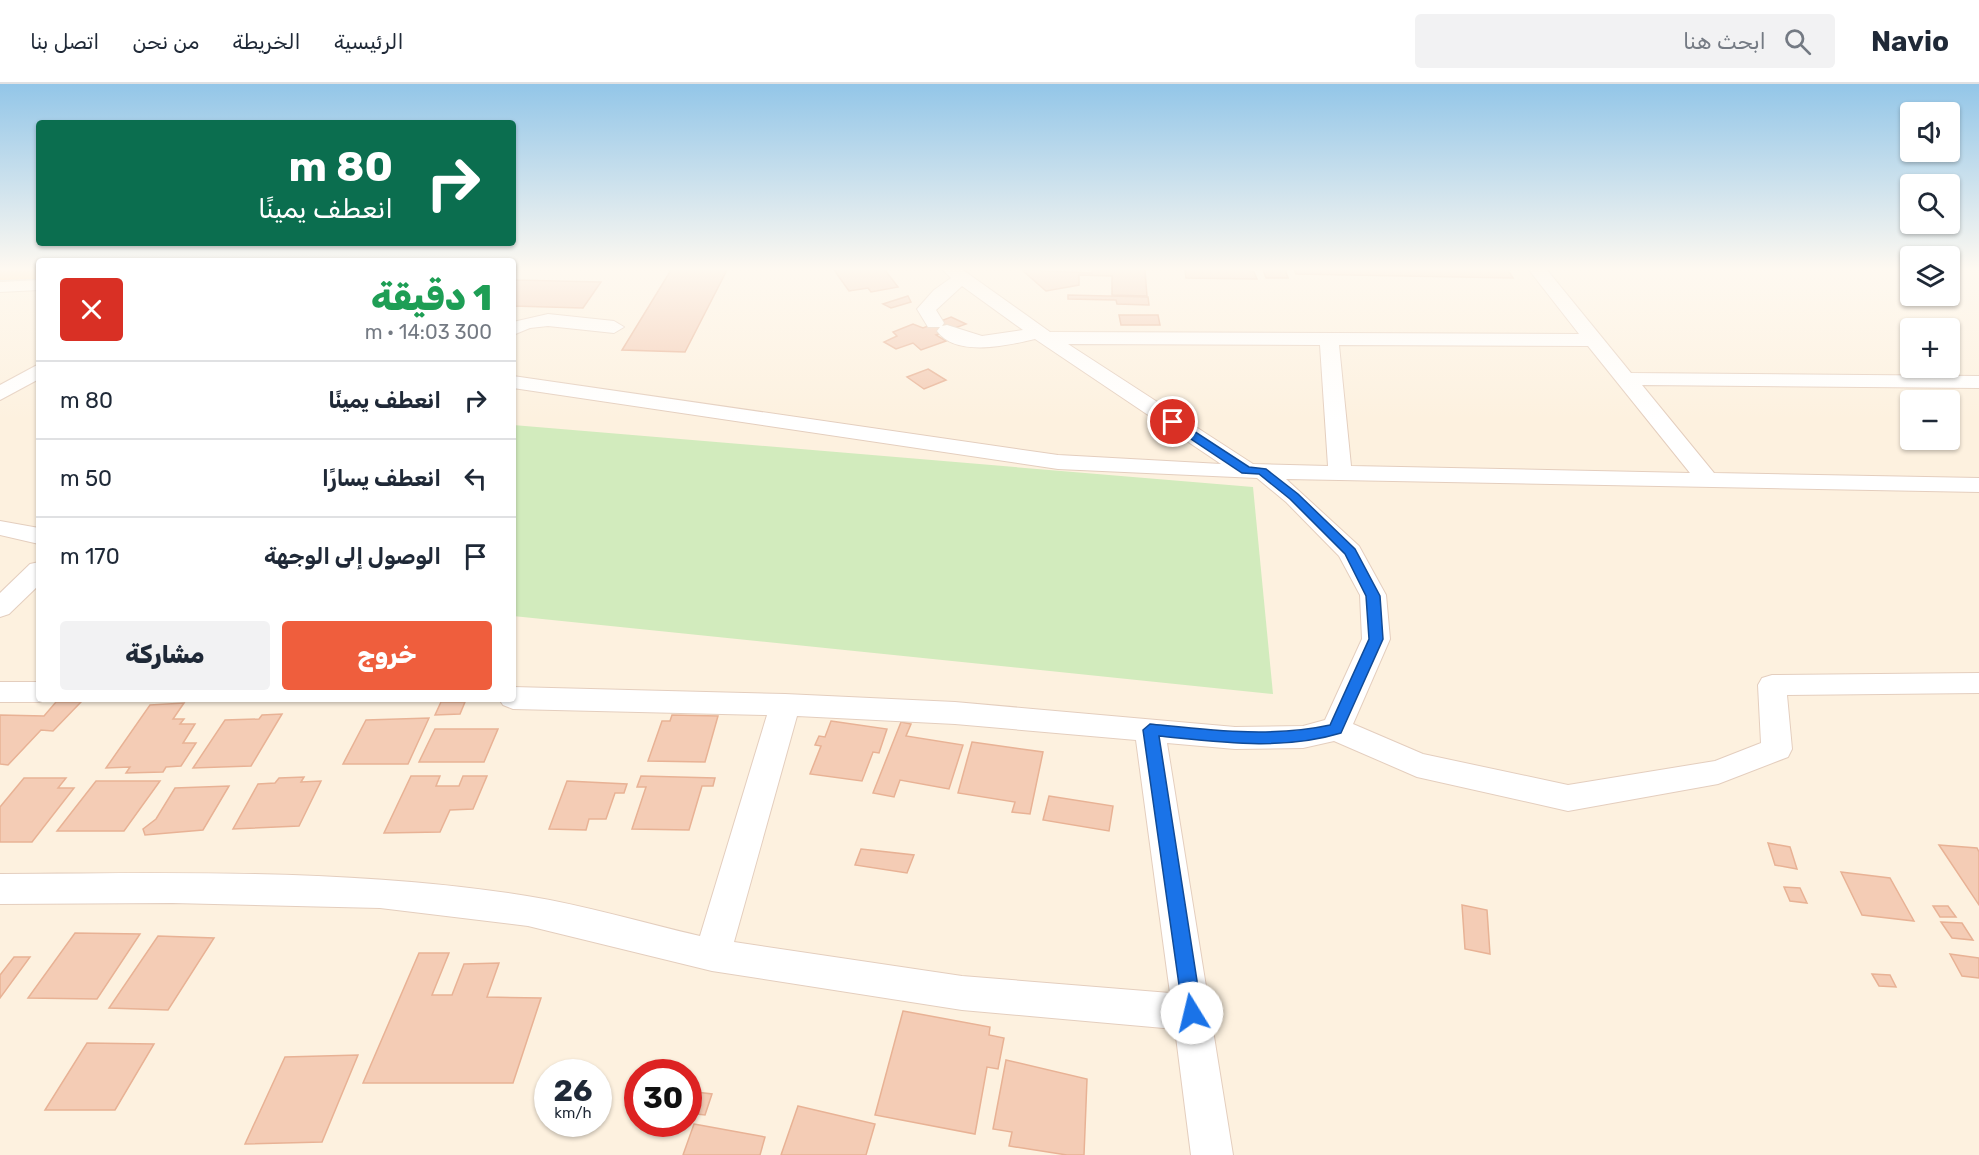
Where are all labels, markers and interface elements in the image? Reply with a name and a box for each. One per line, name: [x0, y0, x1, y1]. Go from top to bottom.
search box: [1415, 14, 1835, 68]
icon: search: [1781, 25, 1814, 58]
text: Navio: [1871, 25, 1949, 58]
text: ابحث هنا: [1683, 28, 1766, 55]
text: اتصل بنا: [30, 29, 99, 54]
text: من نحن: [132, 29, 199, 54]
text: الخريطة: [232, 29, 301, 54]
text: الرئيسية: [334, 29, 404, 54]
map controls: [1900, 102, 1960, 450]
button: sound: [1900, 102, 1960, 162]
text: 80 m: [289, 142, 393, 192]
icon: right: [414, 144, 492, 222]
button: search: [1900, 174, 1960, 234]
text: انعطف يمينًا: [258, 193, 393, 225]
button: layers: [1900, 246, 1960, 306]
text: 1 دقيقة: [371, 276, 492, 319]
button: close: [60, 278, 123, 341]
button: +: [1900, 318, 1960, 378]
text: 300 m · 14:03: [365, 320, 492, 344]
icon: right: [459, 384, 492, 417]
text: 80 m: [60, 387, 113, 414]
text: انعطف يمينًا: [328, 387, 441, 414]
button: −: [1900, 390, 1960, 450]
pin: [1147, 396, 1198, 447]
icon: arrive: [1156, 405, 1189, 438]
icon: left: [459, 462, 492, 495]
text: 50 m: [60, 465, 112, 492]
text: انعطف يسارًا: [322, 465, 441, 492]
icon: arrive: [459, 540, 492, 573]
text: 170 m: [60, 543, 120, 570]
text: الوصول إلى الوجهة: [264, 543, 441, 570]
button: مشاركة: [60, 621, 270, 690]
button: خروج: [282, 621, 492, 690]
position arrow: [1160, 981, 1224, 1045]
speed limit sign: 30: [624, 1059, 702, 1137]
text: 26: [553, 1073, 593, 1109]
text: km/h: [554, 1104, 592, 1122]

